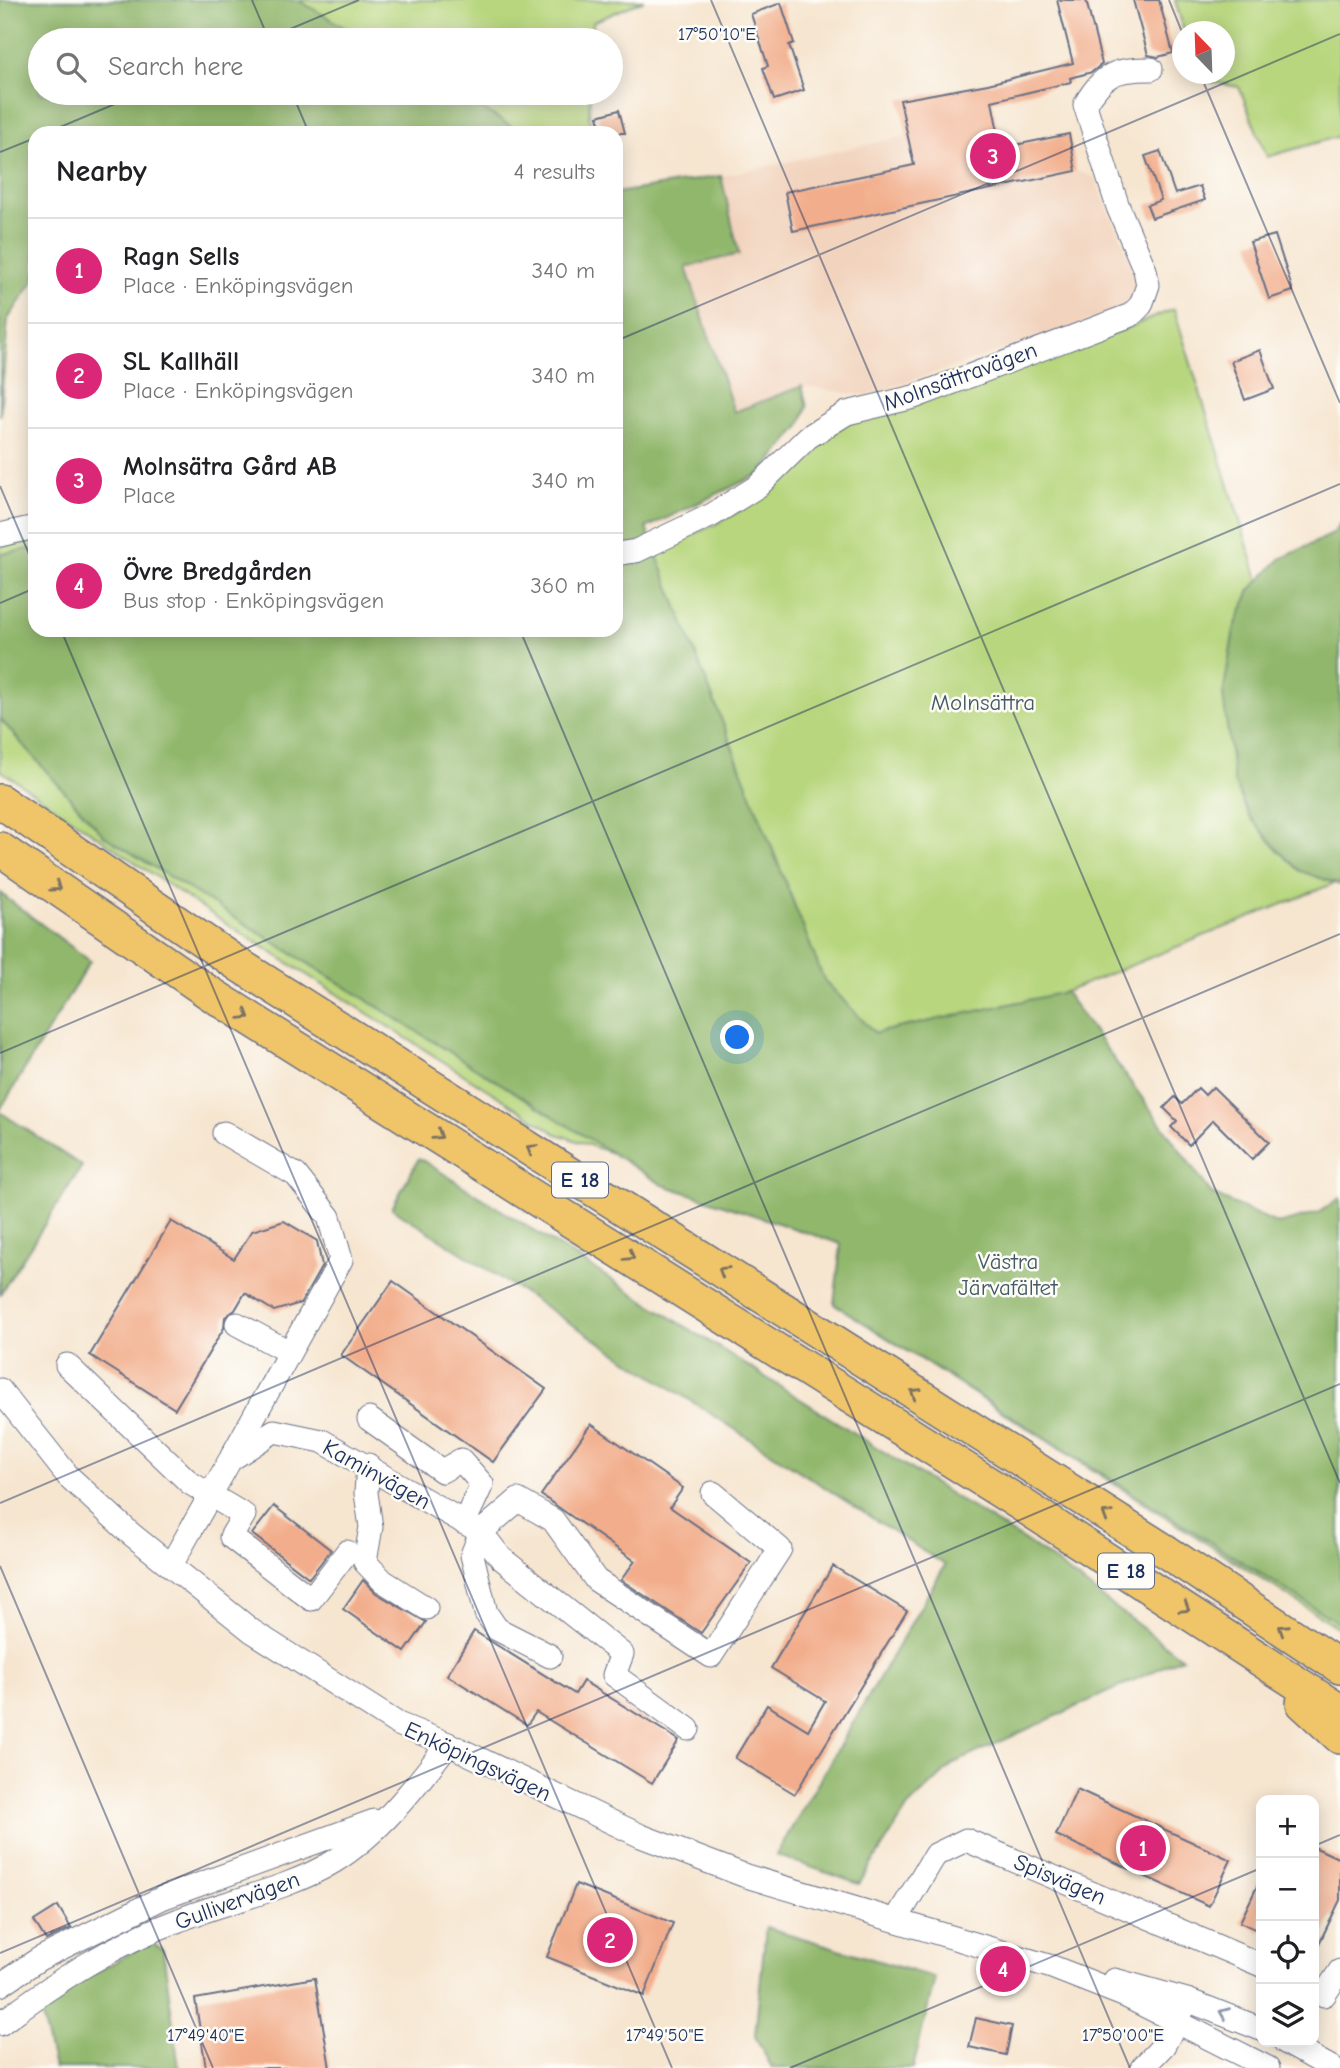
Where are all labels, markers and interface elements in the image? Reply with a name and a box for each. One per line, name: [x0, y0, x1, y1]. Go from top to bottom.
north arrow: [1172, 21, 1235, 84]
text: 17°50'10"E: [678, 24, 756, 45]
search box: [28, 28, 623, 105]
icon: search: [52, 48, 90, 86]
text: Search here: [108, 52, 243, 82]
pin: 3: [970, 130, 1016, 182]
text: Nearby: [56, 154, 147, 189]
text: 4 results: [513, 158, 595, 185]
text: Ragn Sells: [123, 242, 239, 272]
text: 1: [74, 257, 84, 284]
text: 340 m: [532, 257, 595, 284]
text: Place · Enköpingsvägen: [123, 272, 354, 299]
street label: Molnsättravägen: [880, 336, 1041, 417]
text: SL Kallhäll: [123, 347, 239, 377]
text: 2: [73, 362, 85, 389]
text: 340 m: [532, 362, 595, 389]
text: Place · Enköpingsvägen: [123, 377, 354, 404]
text: Molnsätra Gård AB: [123, 452, 337, 482]
text: 3: [73, 467, 85, 494]
text: 340 m: [532, 467, 595, 494]
text: Place: [123, 482, 175, 509]
text: Övre Bredgården: [123, 557, 312, 587]
text: 4: [74, 572, 84, 599]
text: 360 m: [530, 572, 595, 599]
text: Bus stop · Enköpingsvägen: [123, 587, 384, 614]
park label: Molnsättra: [931, 689, 1035, 716]
one-way arrow: [48, 879, 61, 892]
one-way arrow: [237, 1006, 250, 1019]
your location: [720, 1020, 754, 1054]
one-way arrow: [430, 1126, 443, 1139]
one-way arrow: [526, 1144, 539, 1157]
road number: E 18: [552, 1162, 608, 1198]
one-way arrow: [623, 1248, 636, 1261]
park label: Västra Järvafältet: [958, 1248, 1059, 1301]
one-way arrow: [718, 1266, 731, 1279]
one-way arrow: [910, 1388, 923, 1401]
street label: Kaminvägen: [318, 1434, 435, 1515]
one-way arrow: [1102, 1510, 1115, 1523]
road number: E 18: [1098, 1554, 1154, 1588]
one-way arrow: [1178, 1600, 1191, 1613]
one-way arrow: [1278, 1625, 1291, 1637]
street label: Enköpingsvägen: [400, 1716, 555, 1807]
map controls: [1256, 1795, 1319, 2047]
button: +: [1256, 1795, 1319, 1858]
pin: 1: [1120, 1822, 1166, 1874]
street label: Spisvägen: [1010, 1848, 1110, 1911]
button: −: [1256, 1858, 1319, 1921]
street label: Gullivervägen: [171, 1865, 303, 1936]
pin: 2: [587, 1914, 633, 1966]
button: locate: [1256, 1921, 1319, 1984]
pin: 4: [980, 1943, 1026, 1995]
button: layers: [1256, 1984, 1319, 2047]
one-way arrow: [1219, 2008, 1231, 2022]
text: 17°49'40"E: [167, 2025, 245, 2046]
text: 17°49'50"E: [626, 2025, 704, 2046]
text: 17°50'00"E: [1082, 2025, 1164, 2046]

